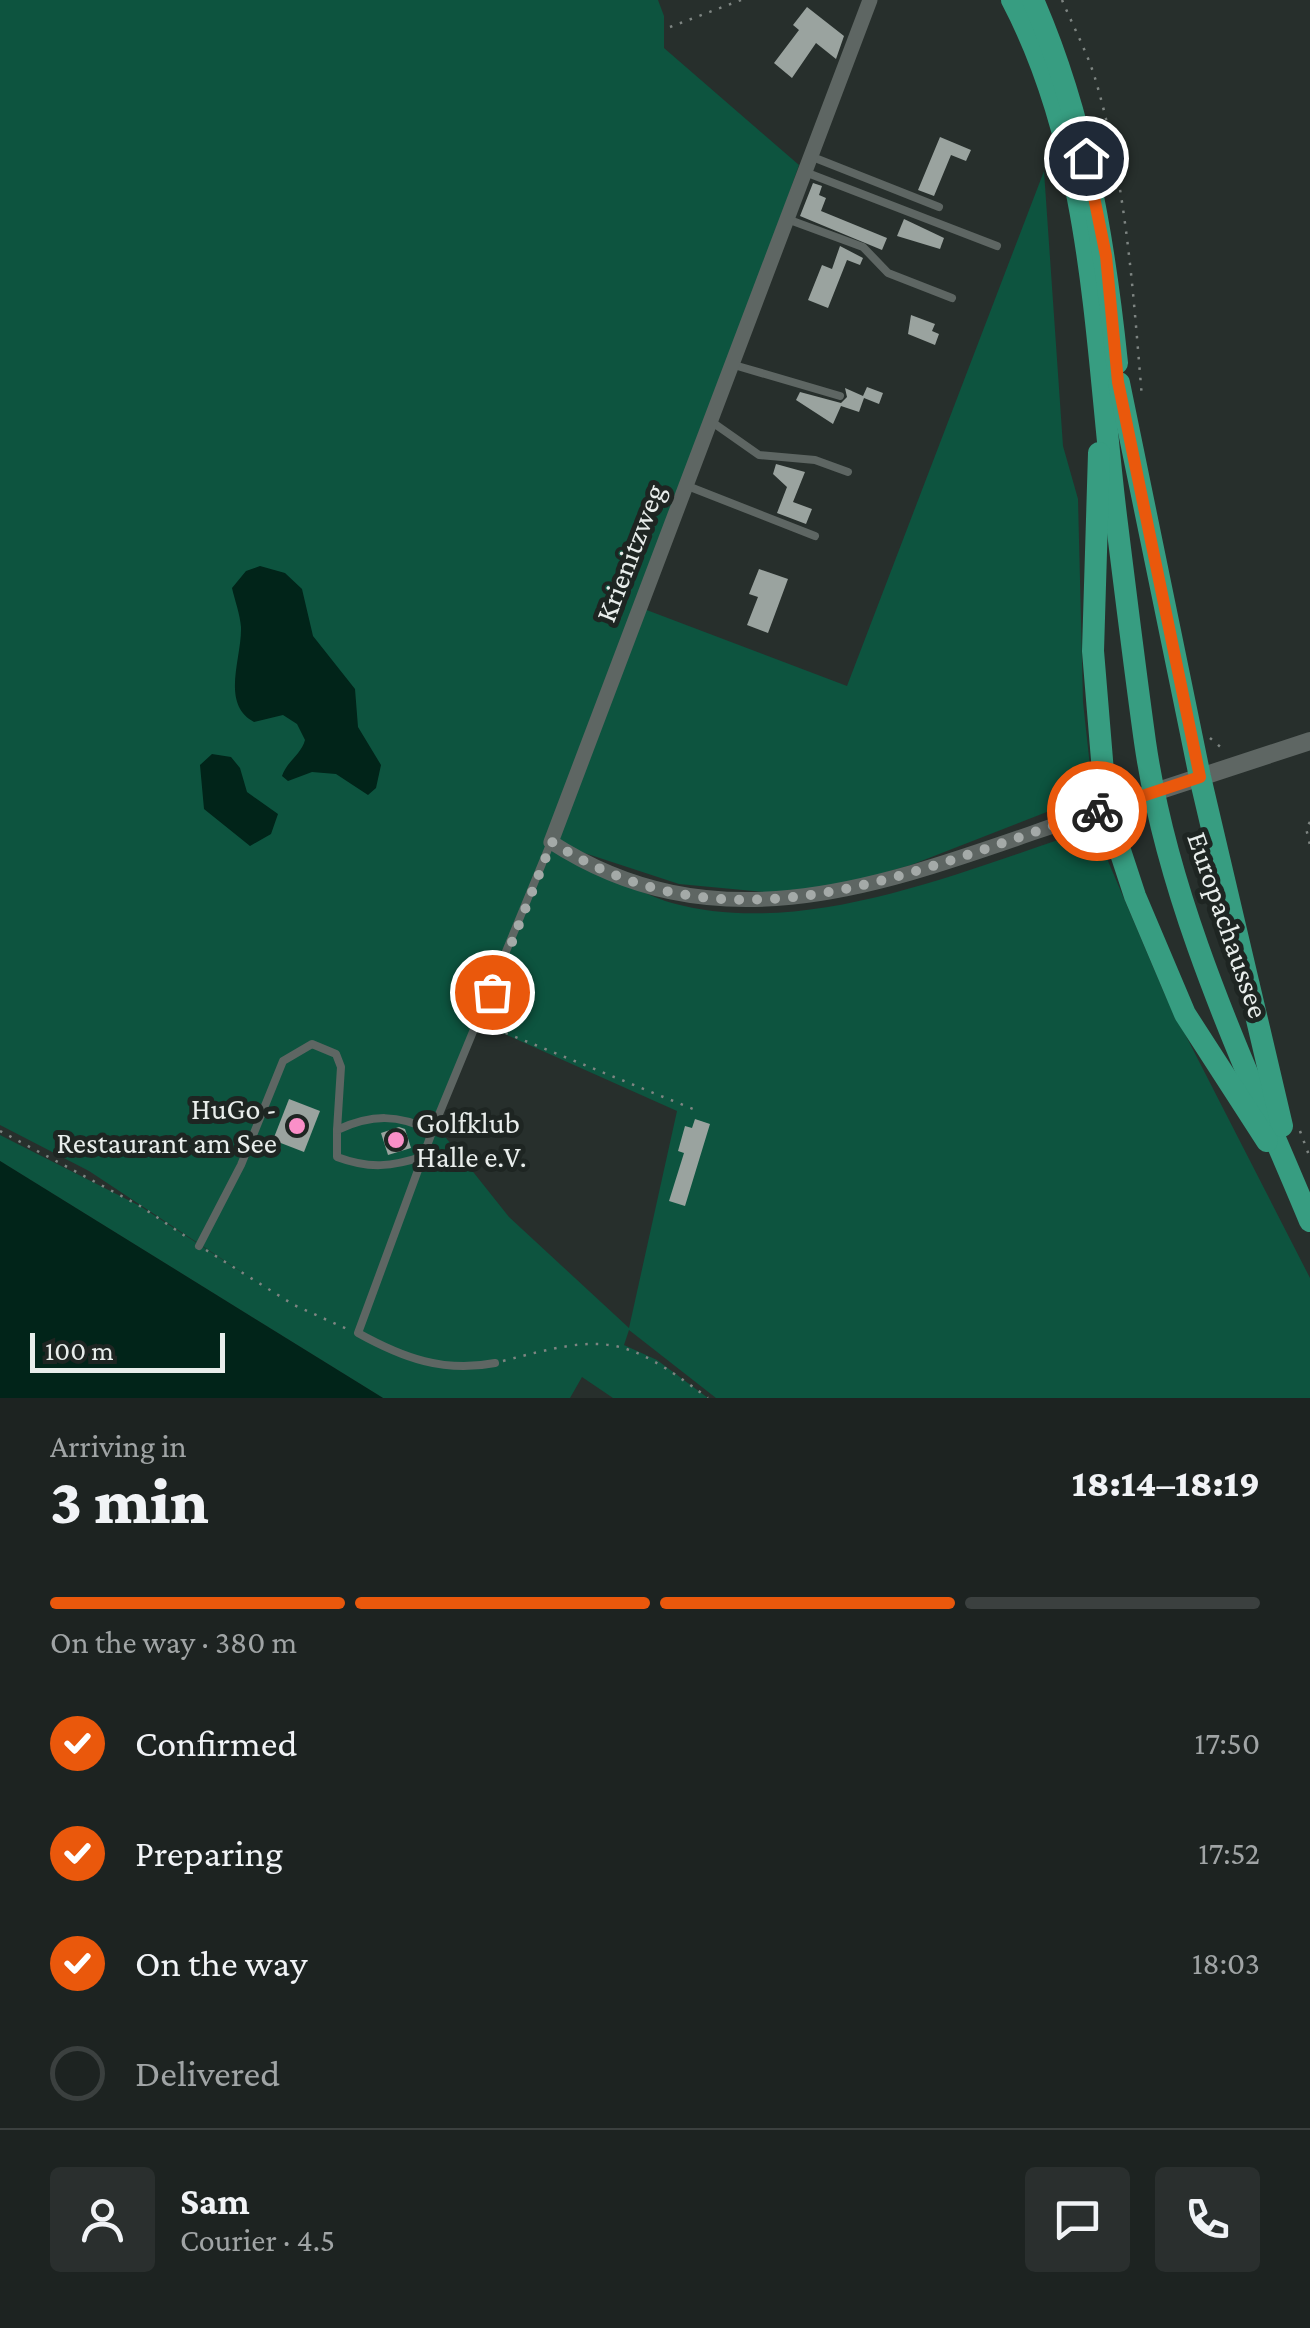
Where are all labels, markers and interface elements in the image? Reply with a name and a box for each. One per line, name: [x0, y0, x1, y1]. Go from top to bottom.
pin: [1044, 116, 1129, 201]
icon: home: [1059, 131, 1114, 186]
street label: Krienitzweg: [588, 479, 672, 627]
courier: [1047, 761, 1147, 861]
icon: bike: [1070, 784, 1125, 839]
street label: Europachaussee: [1180, 827, 1276, 1023]
pin: [450, 950, 535, 1035]
icon: bag: [465, 965, 520, 1020]
place label: HuGo - Restaurant am See: [57, 1092, 277, 1159]
place label: Golfklub Halle e.V.: [416, 1106, 527, 1173]
marker: HuGo - Restaurant am See: [286, 1115, 308, 1137]
marker: Golfklub Halle e.V.: [385, 1129, 407, 1151]
scale bar: [30, 1328, 225, 1372]
text: 100 m: [45, 1335, 114, 1366]
text: Arriving in: [50, 1428, 187, 1464]
text: 18:14–18:19: [1072, 1462, 1260, 1504]
text: 3 min: [50, 1465, 209, 1537]
text: On the way · 380 m: [50, 1624, 297, 1660]
icon: check: [50, 1716, 105, 1771]
text: Confirmed: [135, 1722, 298, 1764]
text: 17:50: [1195, 1725, 1260, 1761]
icon: check: [50, 1826, 105, 1881]
text: Preparing: [135, 1832, 283, 1874]
text: 17:52: [1198, 1835, 1260, 1871]
icon: check: [50, 1936, 105, 1991]
text: On the way: [135, 1942, 307, 1984]
text: 18:03: [1192, 1945, 1260, 1981]
text: Delivered: [135, 2052, 280, 2094]
button: person: [50, 2167, 155, 2272]
button: chat: [1025, 2167, 1130, 2272]
button: phone: [1155, 2167, 1260, 2272]
text: Sam: [180, 2180, 250, 2222]
text: Courier · 4.5: [180, 2222, 335, 2258]

